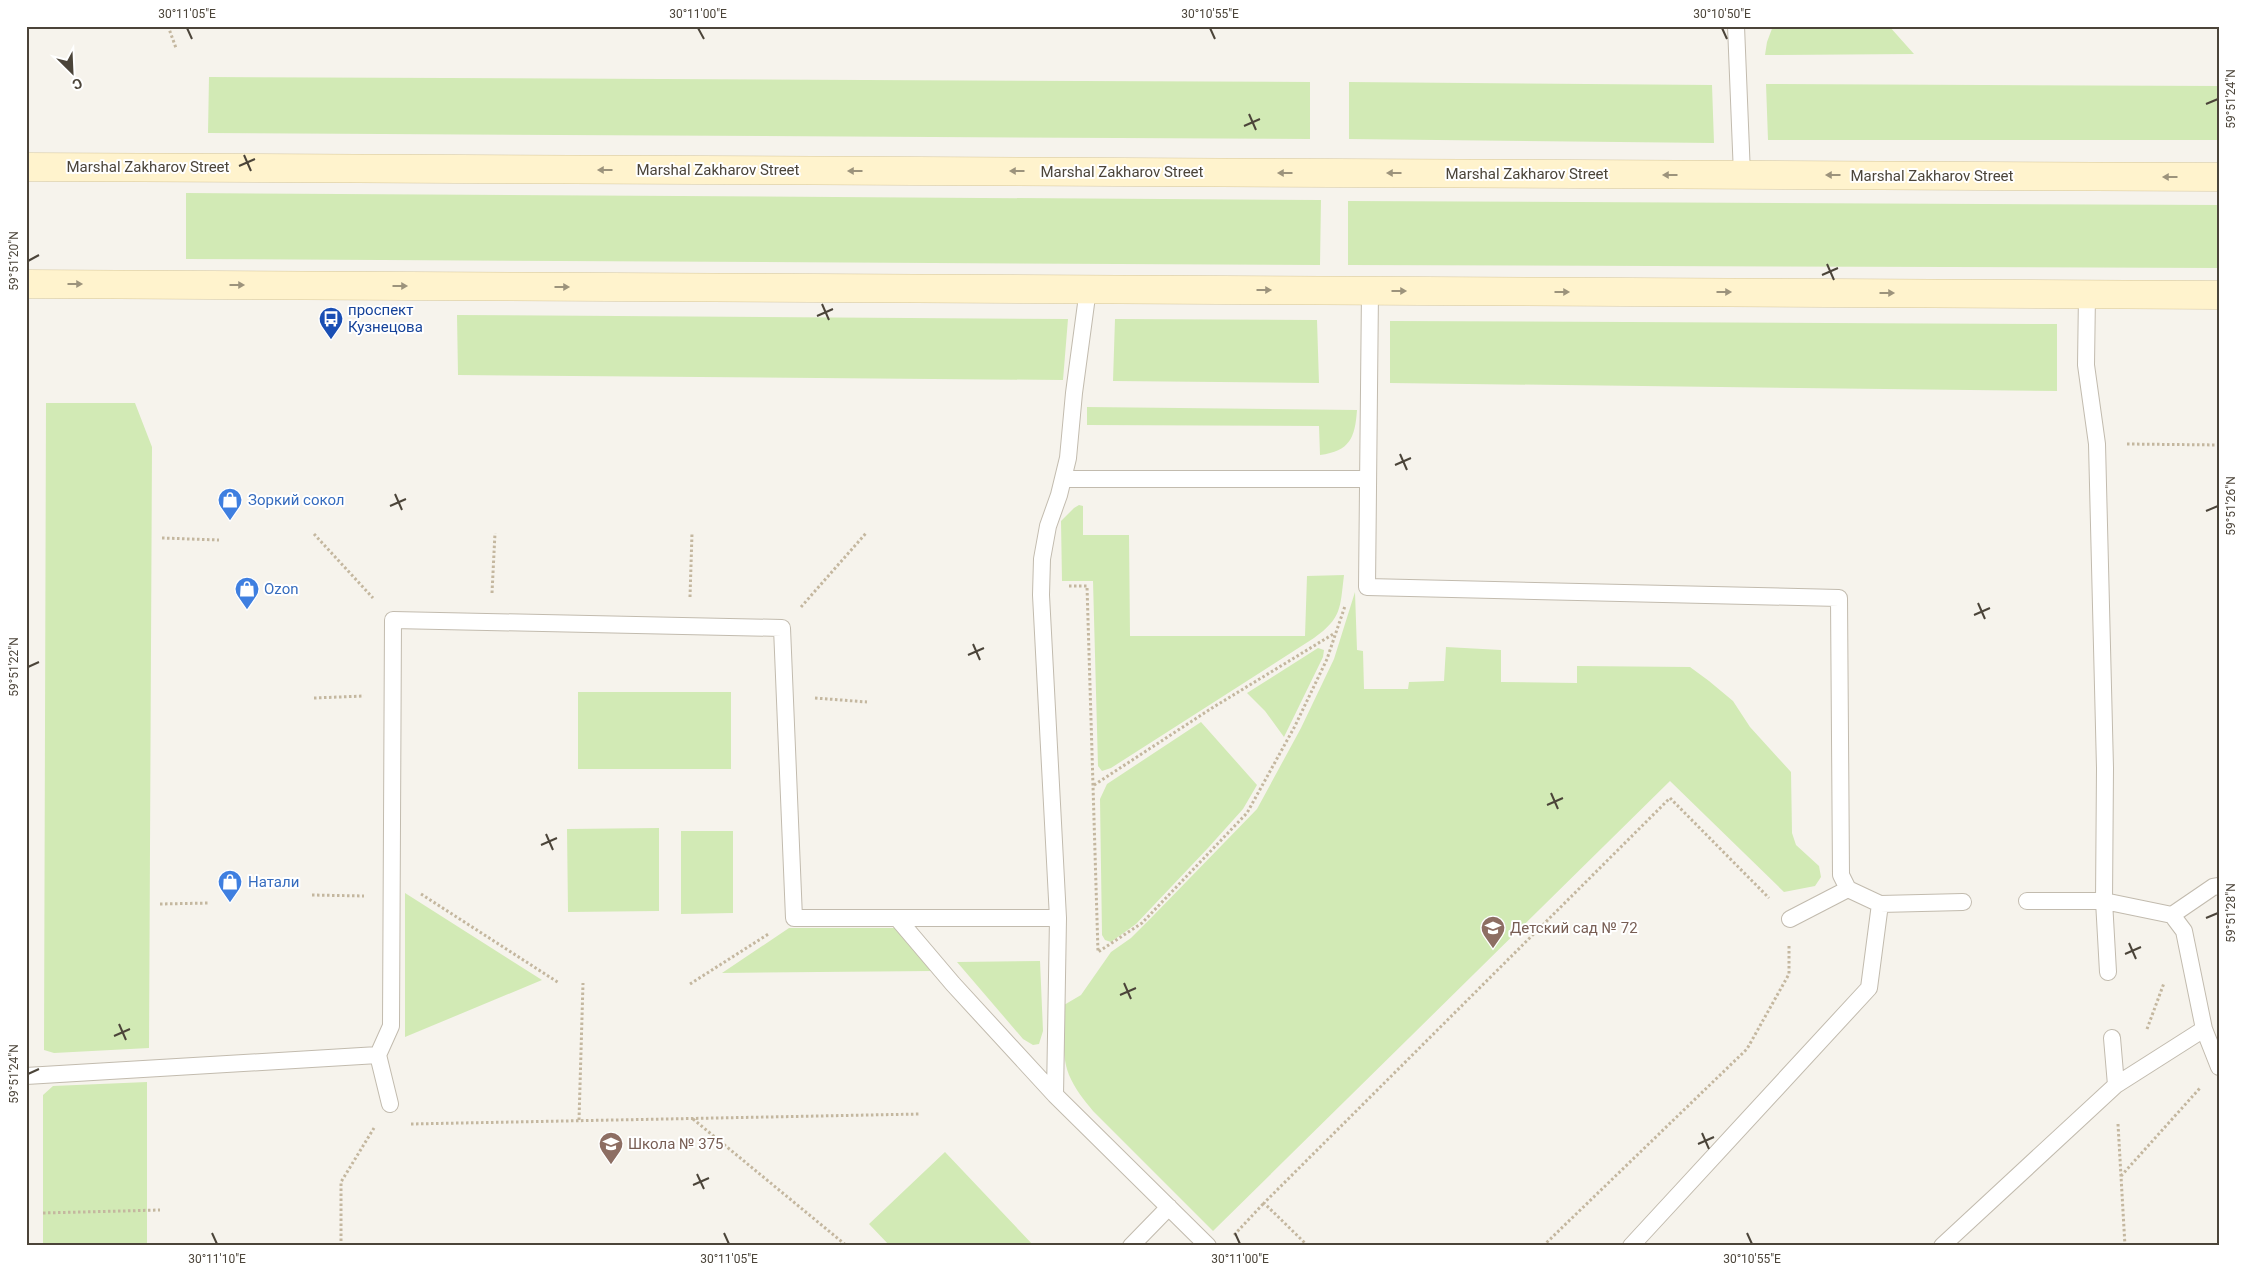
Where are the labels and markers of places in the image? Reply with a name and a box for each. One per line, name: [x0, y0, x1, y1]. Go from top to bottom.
place label: проспект Кузнецова: [348, 301, 423, 336]
bus stop icon: проспект Кузнецова: [318, 306, 344, 340]
shop icon: Зоркий сокол: [217, 487, 243, 521]
place label: Зоркий сокол: [248, 491, 345, 509]
shop icon: Ozon: [234, 576, 260, 610]
place label: Ozon: [264, 580, 298, 598]
shop icon: Натали: [217, 869, 243, 903]
place label: Натали: [248, 873, 299, 891]
school or university icon: Детский сад № 72: [1480, 915, 1506, 949]
place label: Детский сад № 72: [1510, 919, 1638, 937]
school or university icon: Школа № 375: [598, 1131, 624, 1165]
place label: Школа № 375: [628, 1135, 724, 1153]

